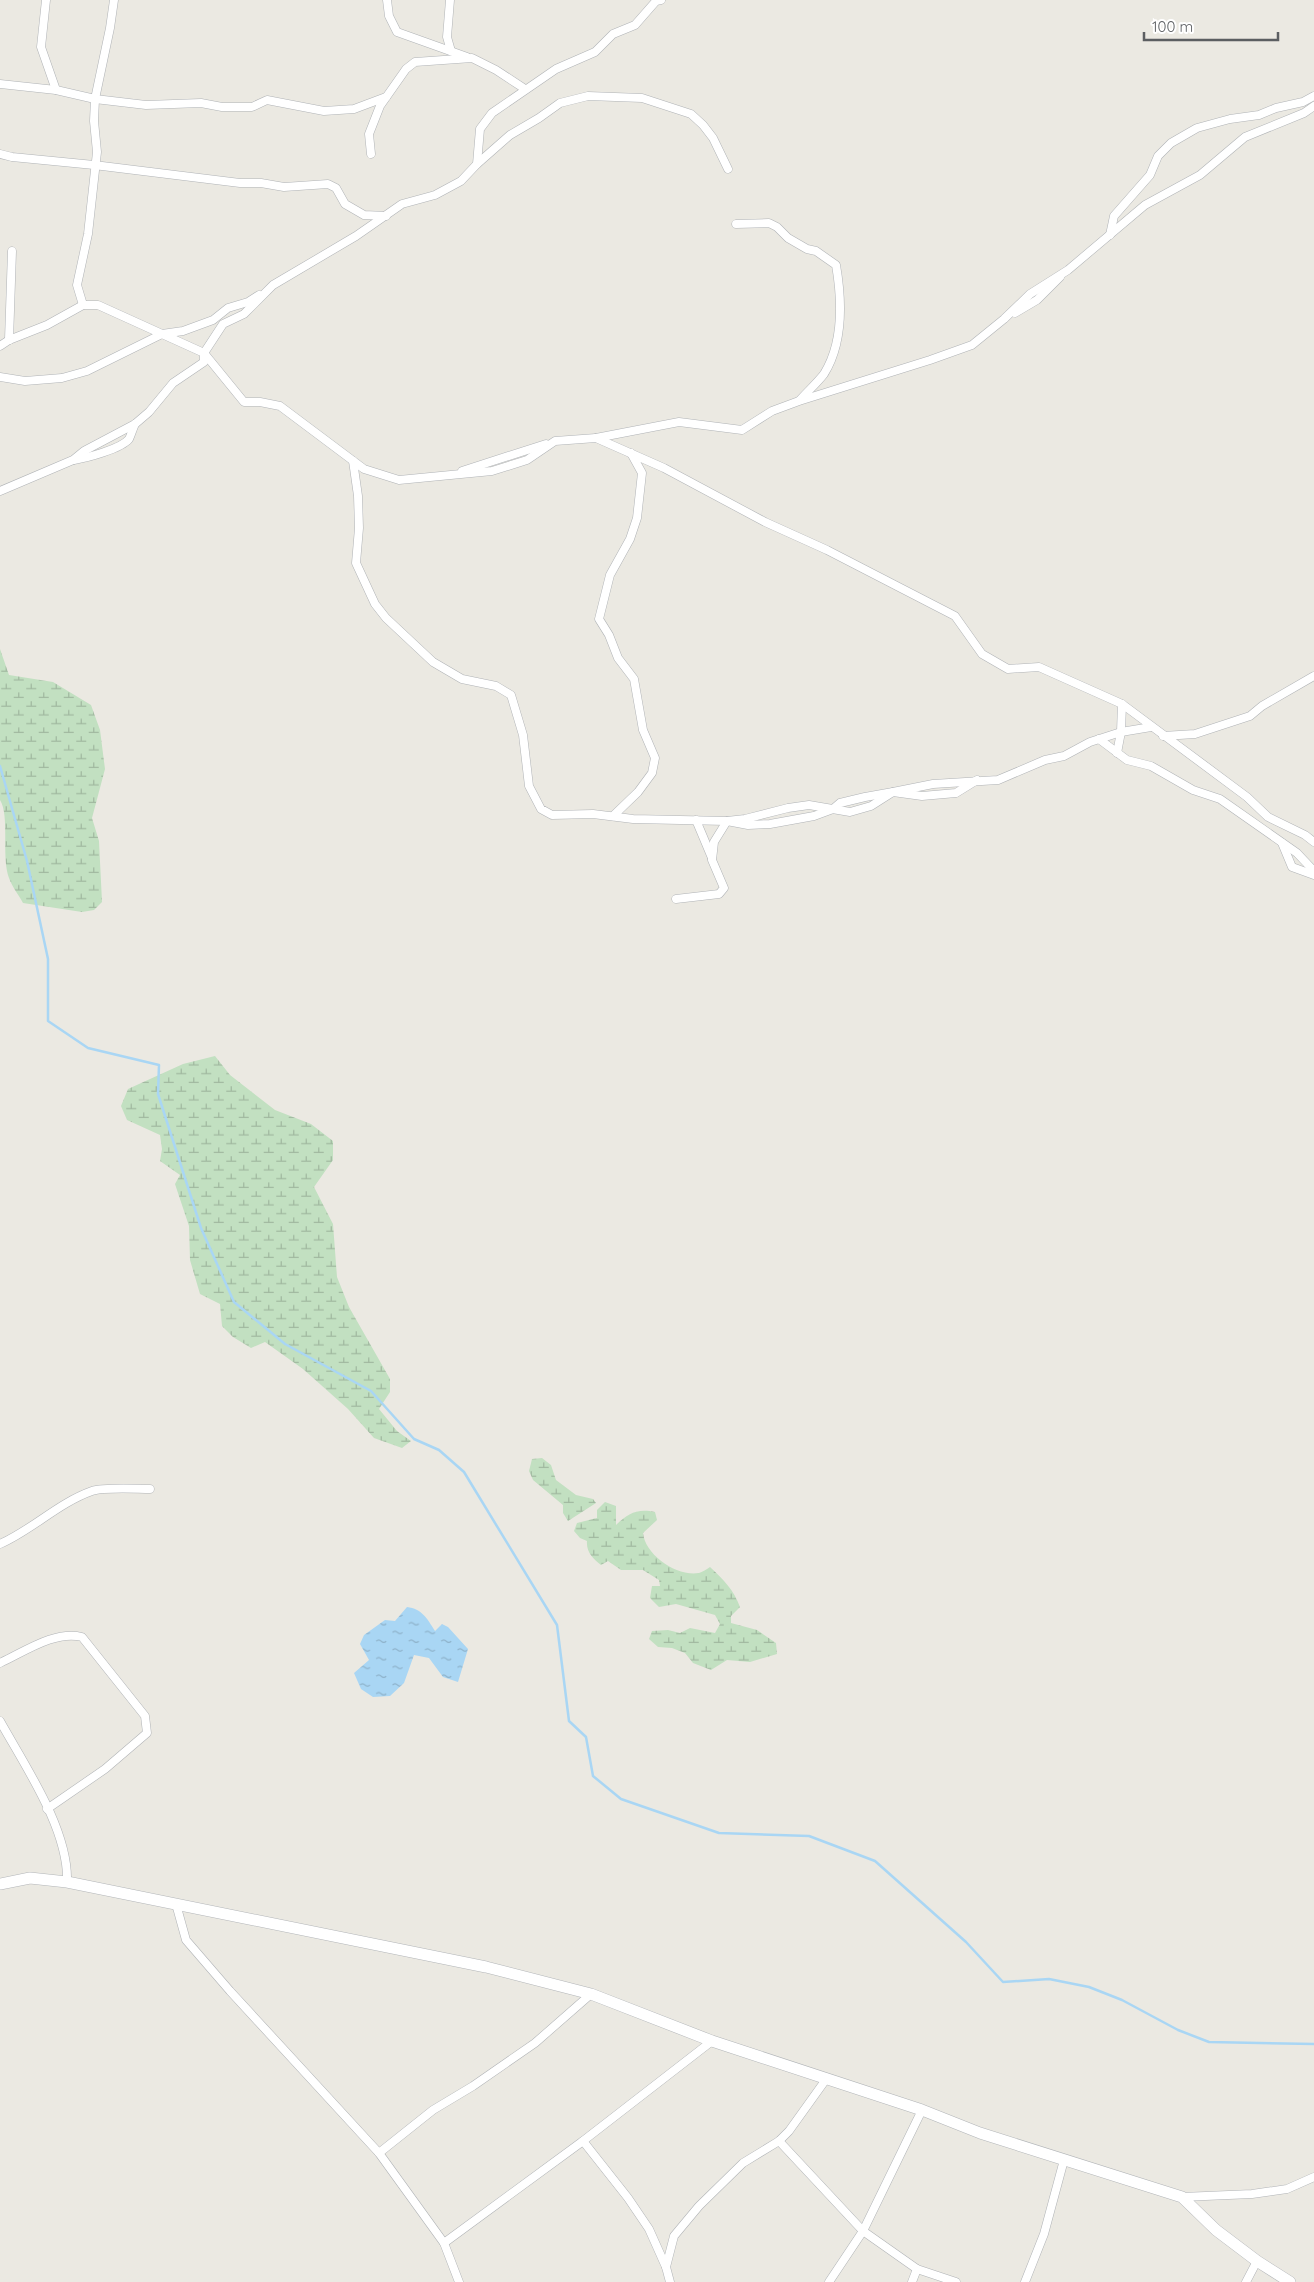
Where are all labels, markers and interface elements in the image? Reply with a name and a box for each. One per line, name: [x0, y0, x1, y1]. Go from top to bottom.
scale bar: [1144, 10, 1278, 42]
text: 100 m: [1152, 17, 1193, 36]

